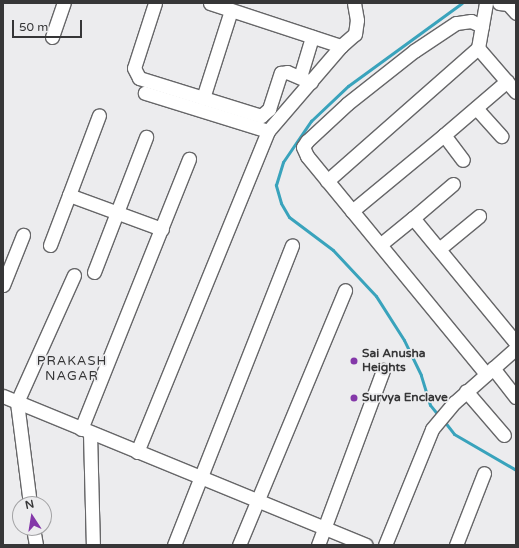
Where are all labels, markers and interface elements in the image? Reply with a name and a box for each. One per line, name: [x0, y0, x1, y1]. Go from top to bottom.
scale bar: [14, 12, 84, 38]
text: 50 m: [19, 20, 48, 34]
place label: Sai Anusha Heights: [362, 347, 426, 375]
district label: PRAKASH NAGAR: [37, 354, 107, 385]
marker: Sai Anusha Heights: [349, 356, 359, 366]
place label: Survya Enclave: [362, 391, 448, 405]
marker: Survya Enclave: [349, 393, 359, 403]
north arrow: [12, 496, 52, 536]
text: N: [24, 497, 35, 512]

